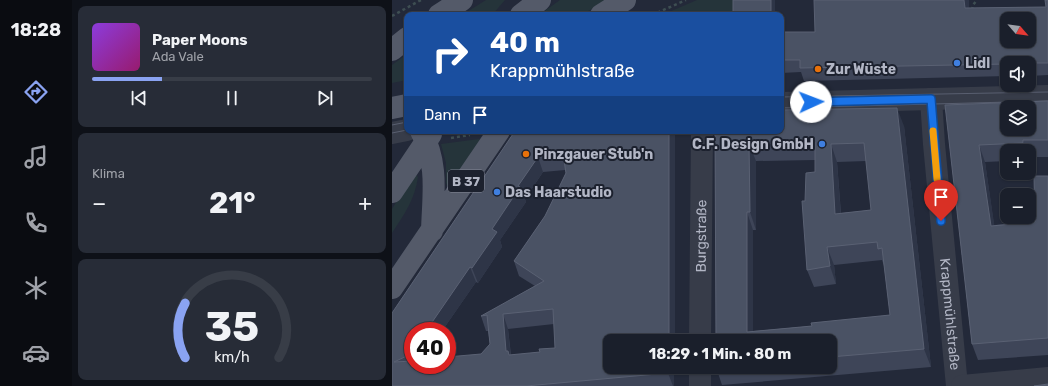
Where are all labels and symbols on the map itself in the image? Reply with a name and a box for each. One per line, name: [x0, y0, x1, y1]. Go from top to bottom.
north arrow: [1000, 12, 1036, 48]
place label: Lidl: [965, 55, 990, 72]
marker: Lidl: [952, 58, 962, 68]
place label: Zur Wüste: [826, 61, 896, 78]
marker: Zur Wüste: [813, 64, 823, 74]
position arrow: [790, 81, 832, 123]
place label: C.F. Design GmbH: [692, 136, 814, 153]
marker: C.F. Design GmbH: [817, 139, 827, 149]
place label: Pinzgauer Stub'n: [534, 146, 653, 163]
marker: Pinzgauer Stub'n: [521, 149, 531, 159]
road number: B 37: [448, 170, 484, 192]
pin: [924, 180, 958, 221]
place label: Das Haarstudio: [505, 184, 612, 201]
marker: Das Haarstudio: [492, 187, 502, 197]
street label: Burgstraße: [693, 199, 710, 273]
street label: Krappmühlstraße: [936, 257, 963, 371]
speed limit sign: 40: [404, 322, 456, 374]

